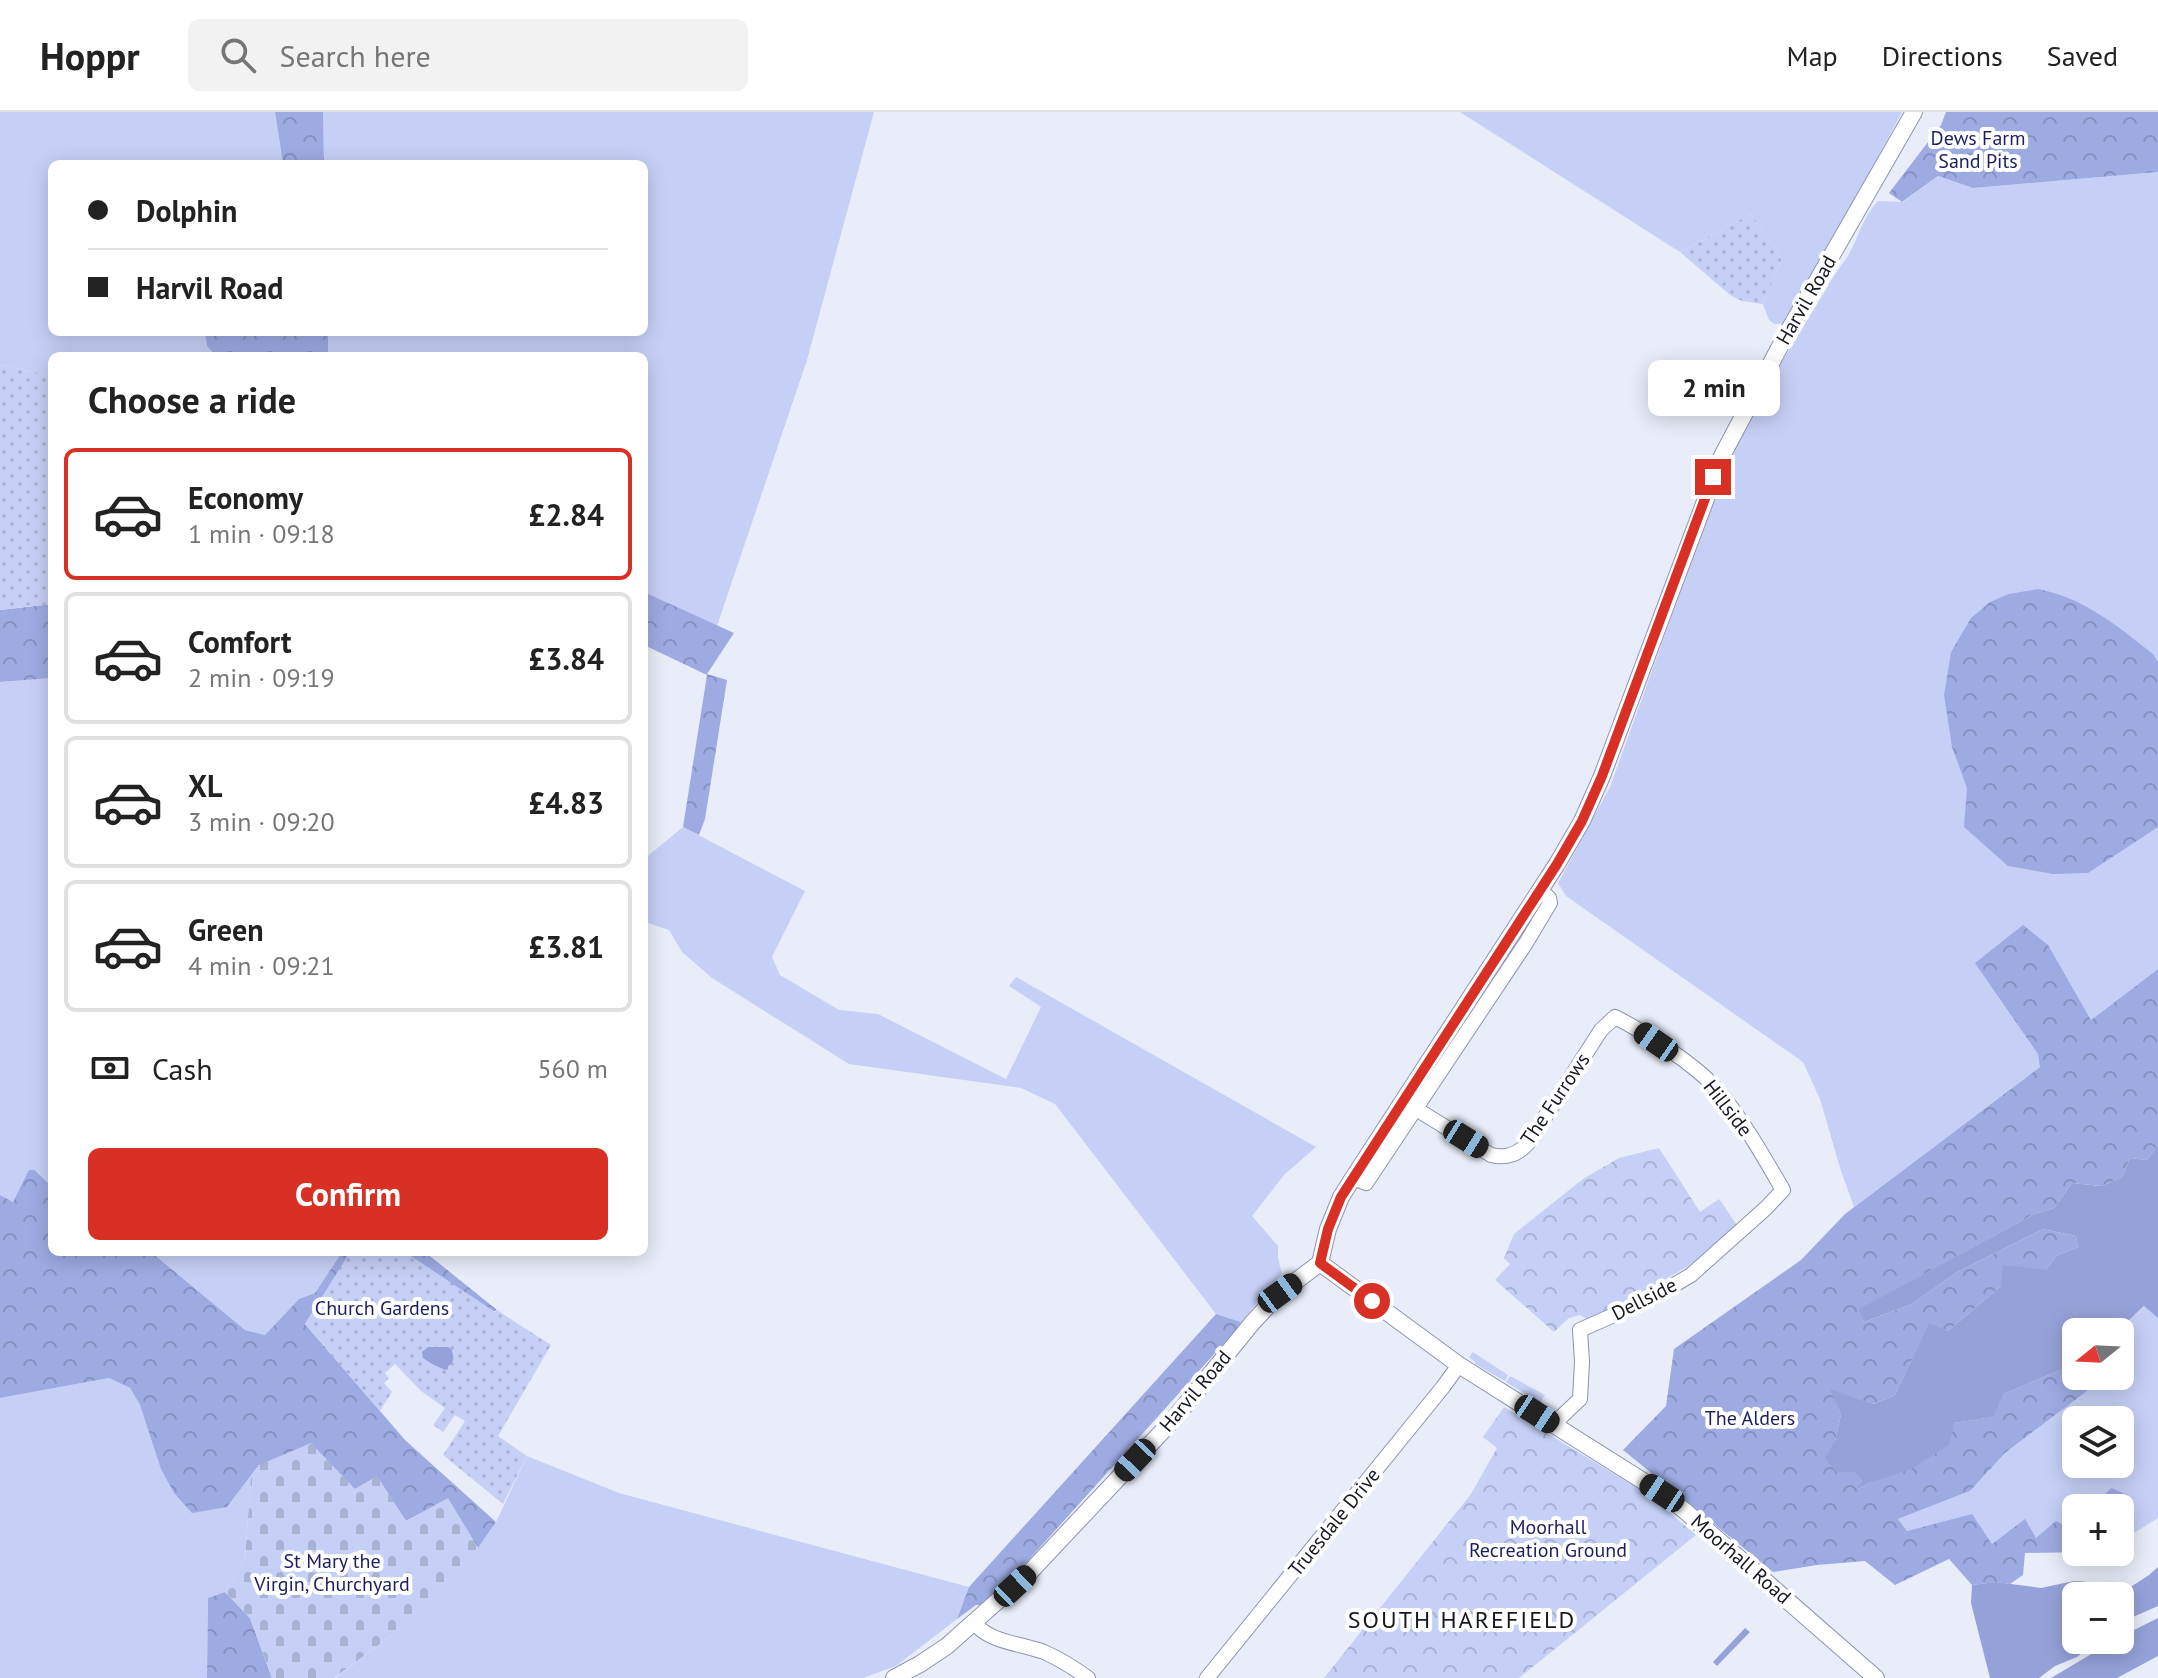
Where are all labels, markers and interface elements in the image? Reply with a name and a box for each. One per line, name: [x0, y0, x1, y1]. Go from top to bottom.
search box: [188, 19, 748, 91]
text: Hoppr: [40, 31, 140, 80]
icon: search: [216, 33, 260, 77]
text: Search here: [280, 36, 431, 75]
text: Map: [1787, 37, 1838, 74]
text: Directions: [1882, 37, 2003, 74]
text: Saved: [2047, 37, 2118, 74]
park label: Dews Farm Sand Pits: [1931, 125, 2025, 174]
text: Dolphin: [136, 191, 237, 230]
street label: Harvil Road: [1770, 251, 1842, 349]
text: Harvil Road: [136, 268, 284, 307]
callout: 2 min: [1647, 361, 1779, 417]
text: 2 min: [1682, 371, 1746, 404]
text: Choose a ride: [88, 376, 296, 423]
route end: [1695, 459, 1731, 495]
icon: car: [92, 478, 164, 550]
text: Economy: [188, 478, 303, 517]
text: £2.84: [529, 495, 604, 534]
text: 1 min · 09:18: [188, 517, 335, 550]
icon: car: [92, 622, 164, 694]
text: Comfort: [188, 622, 291, 661]
text: £3.84: [529, 639, 604, 678]
text: 2 min · 09:19: [188, 661, 335, 694]
icon: car: [92, 766, 164, 838]
text: XL: [188, 766, 222, 805]
text: £4.83: [529, 783, 604, 822]
text: 3 min · 09:20: [188, 805, 335, 838]
icon: car: [92, 910, 164, 982]
text: Green: [188, 910, 263, 949]
text: £3.81: [529, 927, 604, 966]
text: 4 min · 09:21: [188, 949, 335, 982]
car: [1629, 1018, 1683, 1066]
icon: cash: [88, 1046, 132, 1090]
street label: The Furrows: [1515, 1048, 1595, 1150]
text: Cash: [152, 1049, 213, 1088]
text: 560 m: [537, 1052, 608, 1085]
street label: Hillside: [1698, 1074, 1758, 1142]
car: [1439, 1116, 1493, 1162]
button: Confirm: [88, 1148, 608, 1240]
car: [1254, 1269, 1306, 1317]
street label: Dellside: [1607, 1272, 1681, 1326]
route start: [1354, 1283, 1390, 1319]
park label: Church Gardens: [315, 1295, 449, 1321]
north arrow: [2062, 1318, 2134, 1390]
map controls: [2062, 1318, 2134, 1654]
street label: Harvil Road: [1153, 1345, 1237, 1437]
car: [1510, 1391, 1564, 1437]
park label: The Alders: [1705, 1405, 1795, 1431]
button: layers: [2062, 1406, 2134, 1478]
car: [1110, 1434, 1160, 1486]
street label: Truesdale Drive: [1282, 1463, 1386, 1581]
car: [1635, 1470, 1689, 1516]
button: +: [2062, 1494, 2134, 1566]
street label: Moorhall Road: [1686, 1508, 1796, 1610]
park label: Moorhall Recreation Ground: [1469, 1514, 1627, 1563]
park label: St Mary the Virgin, Churchyard: [253, 1548, 410, 1597]
car: [989, 1561, 1041, 1611]
button: −: [2062, 1582, 2134, 1654]
district label: SOUTH HAREFIELD: [1348, 1604, 1576, 1635]

